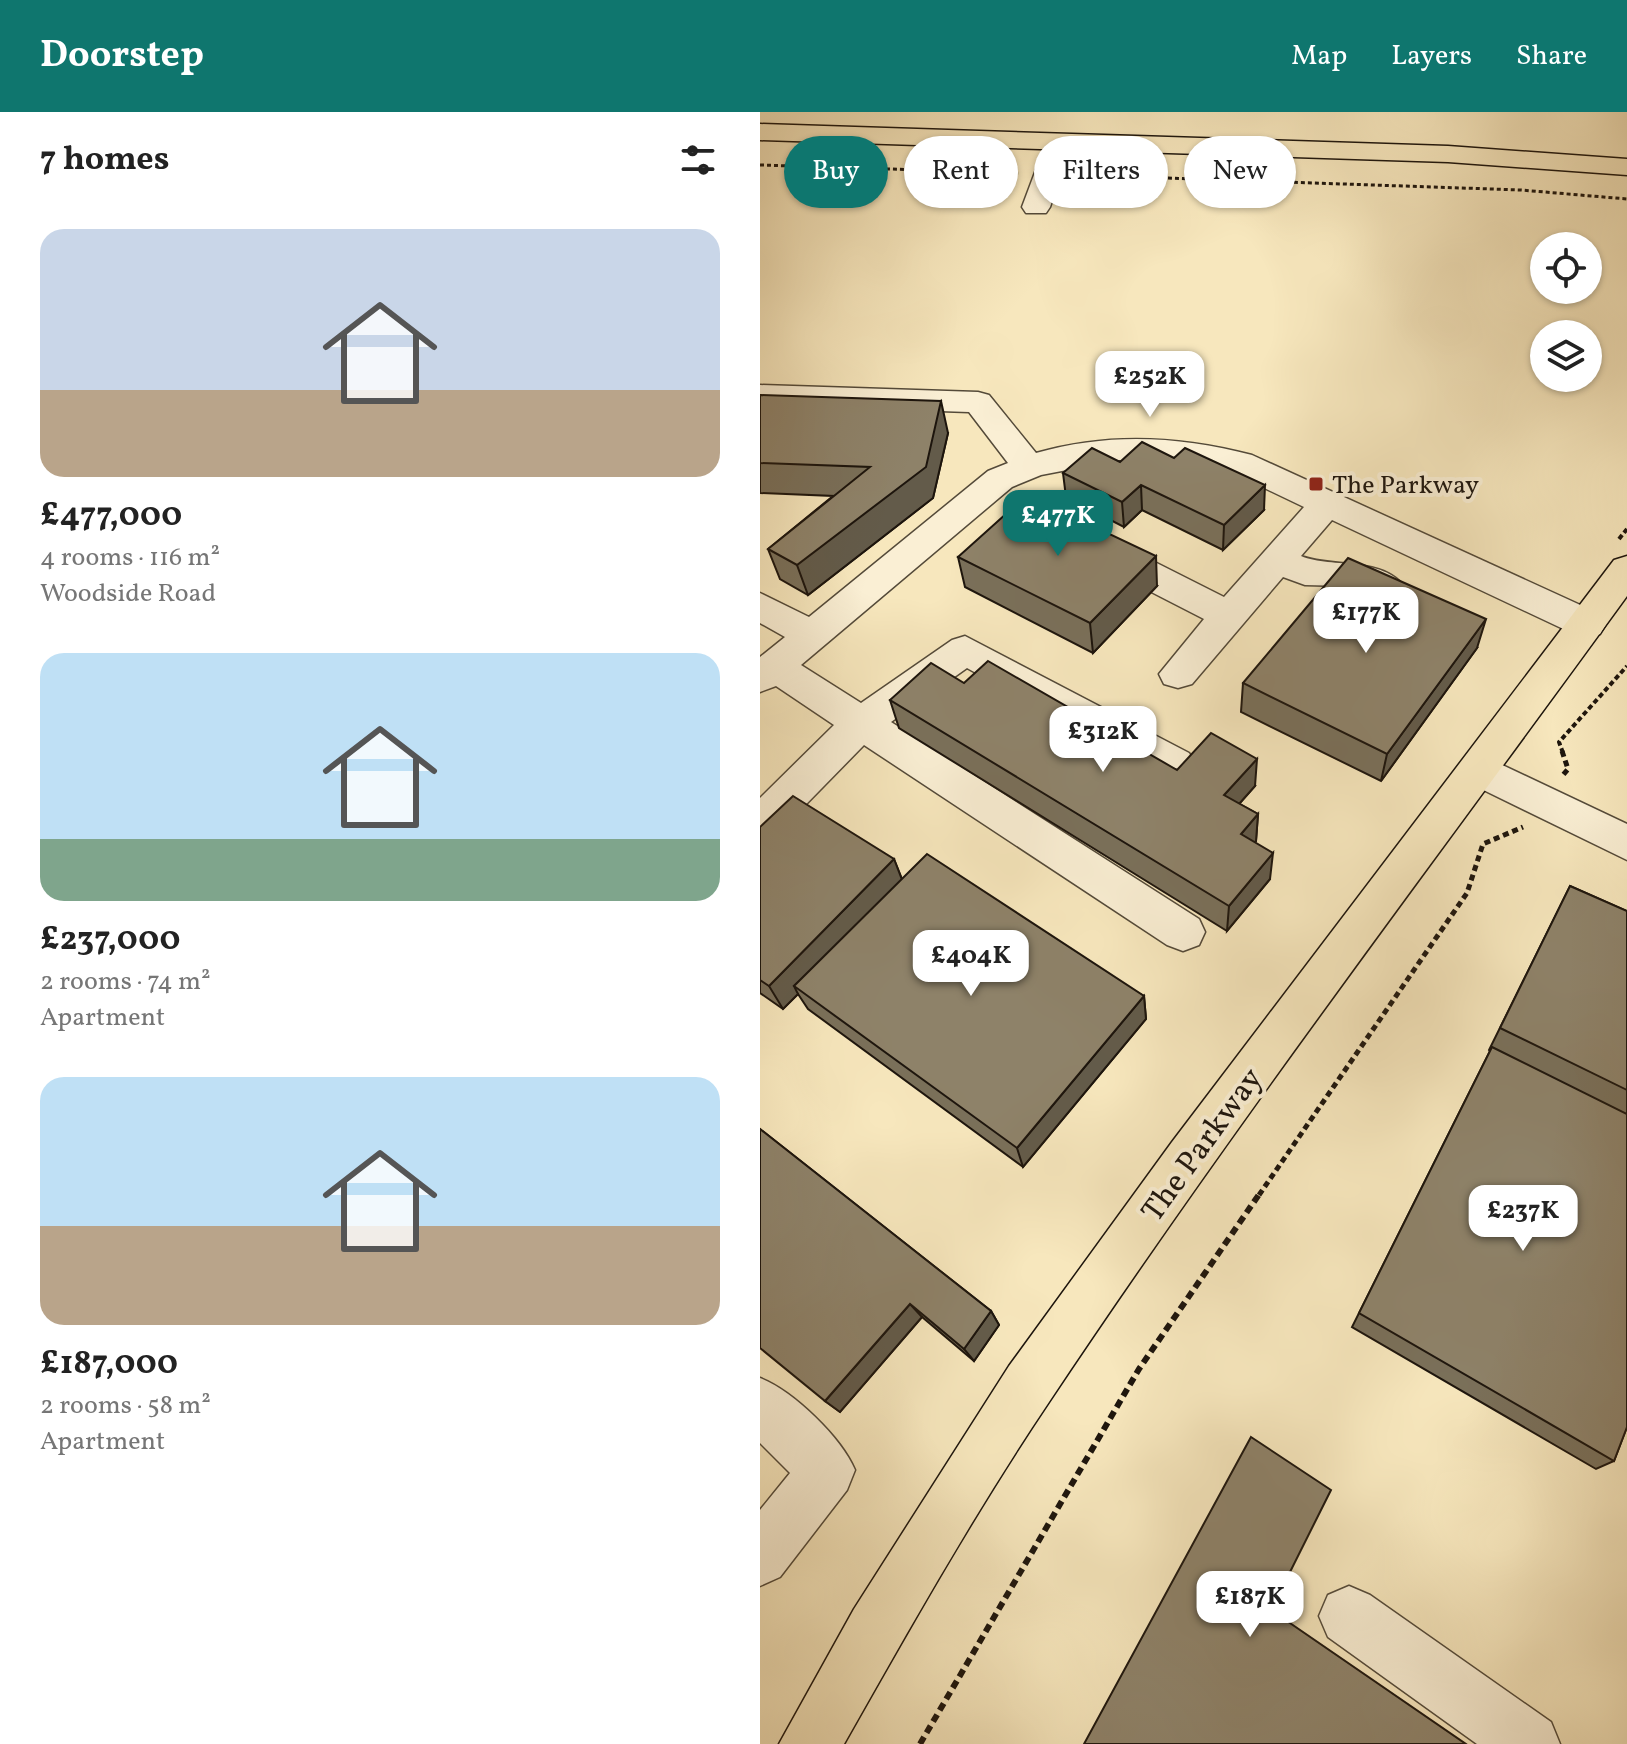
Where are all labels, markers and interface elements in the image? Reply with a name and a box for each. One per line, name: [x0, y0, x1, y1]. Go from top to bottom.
text: Doorstep: [40, 30, 204, 83]
text: Map: [1291, 37, 1347, 76]
text: Layers: [1391, 37, 1472, 76]
text: Share: [1516, 37, 1587, 76]
chip: Buy: [784, 136, 888, 208]
chip: Rent: [904, 136, 1018, 208]
chip: Filters: [1034, 136, 1168, 208]
chip: New: [1184, 136, 1296, 208]
text: 7 homes: [40, 137, 169, 184]
icon: filters: [676, 138, 720, 182]
map controls: [1530, 232, 1602, 392]
button: locate: [1530, 232, 1602, 304]
icon: home: [308, 281, 452, 425]
button: layers: [1530, 320, 1602, 392]
pin: £252K: [1094, 351, 1206, 419]
text: £252K: [1113, 359, 1187, 395]
place label: The Parkway: [1332, 468, 1479, 504]
marker: The Parkway: [1307, 475, 1325, 493]
pin: £477K: [1002, 490, 1114, 558]
text: £477,000: [40, 493, 182, 540]
text: £477K: [1021, 498, 1095, 534]
text: 4 rooms · 116 m²: [40, 540, 220, 576]
text: Woodside Road: [40, 576, 216, 612]
pin: £177K: [1310, 587, 1422, 655]
text: £177K: [1331, 595, 1401, 631]
icon: home: [308, 705, 452, 849]
pin: £312K: [1047, 706, 1159, 774]
text: £312K: [1067, 714, 1139, 750]
text: £237,000: [40, 917, 180, 964]
pin: £404K: [915, 930, 1027, 998]
text: £404K: [931, 938, 1011, 974]
text: 2 rooms · 74 m²: [40, 964, 211, 1000]
text: Apartment: [40, 1000, 165, 1036]
street label: The Parkway: [1132, 1060, 1274, 1232]
icon: home: [308, 1129, 452, 1273]
pin: £237K: [1467, 1185, 1579, 1253]
text: £237K: [1487, 1193, 1559, 1229]
text: £187,000: [40, 1341, 178, 1388]
text: 2 rooms · 58 m²: [40, 1388, 211, 1424]
text: Apartment: [40, 1424, 165, 1460]
pin: £187K: [1194, 1571, 1306, 1639]
text: £187K: [1215, 1579, 1285, 1615]

